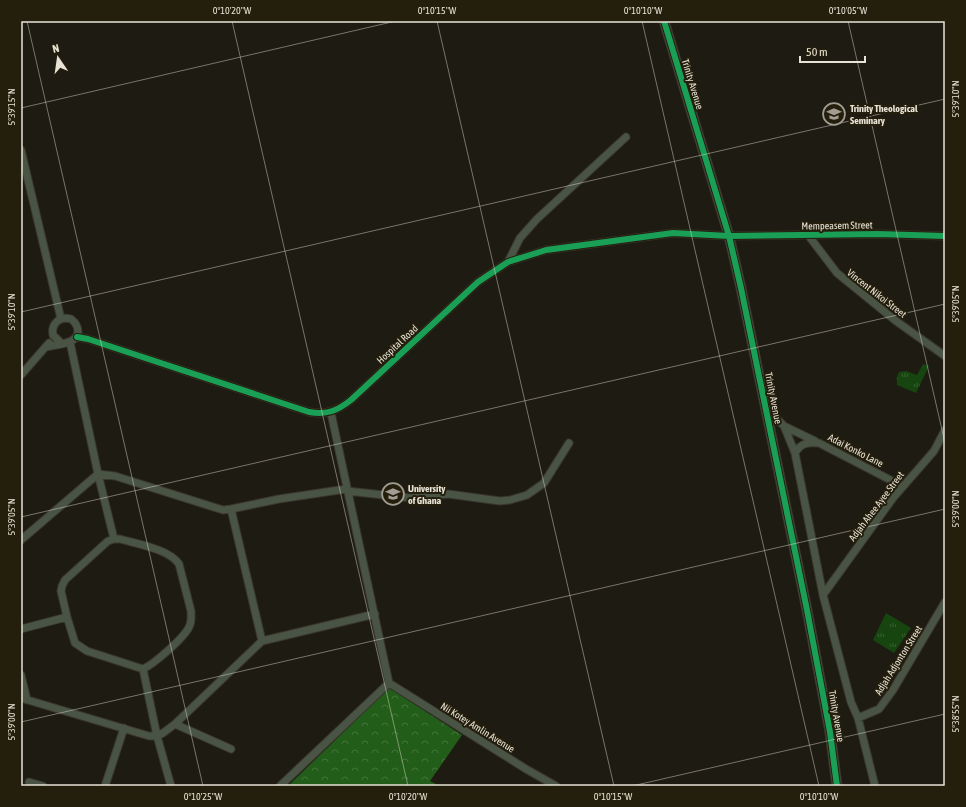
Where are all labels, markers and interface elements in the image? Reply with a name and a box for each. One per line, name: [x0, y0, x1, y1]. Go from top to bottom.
text: 0°10'20"W: [213, 5, 252, 16]
text: 0°10'15"W: [418, 5, 457, 16]
text: 0°10'10"W: [624, 5, 663, 16]
text: 0°10'05"W: [829, 5, 868, 16]
north arrow: [38, 38, 78, 78]
scale bar: [800, 38, 865, 64]
text: N: [51, 42, 60, 55]
text: 50 m: [806, 45, 828, 59]
street label: Trinity Avenue: [680, 58, 706, 111]
text: 5°39'10"N: [950, 80, 961, 118]
text: 5°39'15"N: [6, 88, 17, 126]
school or university icon: Trinity Theological Seminary: [821, 101, 847, 127]
place label: Trinity Theological Seminary: [850, 103, 918, 126]
street label: Mempeasem Street: [801, 219, 873, 232]
street label: Vincent Nikoi Street: [845, 267, 909, 320]
text: 5°39'05"N: [950, 285, 961, 323]
text: 5°39'10"N: [6, 293, 17, 331]
street label: Hospital Road: [375, 323, 420, 366]
street label: Trinity Avenue: [763, 371, 784, 425]
street label: Adai Konko Lane: [826, 432, 886, 469]
street label: Adjah Ahee Ayee Street: [847, 469, 906, 543]
school or university icon: University of Ghana: [380, 481, 406, 507]
place label: University of Ghana: [408, 483, 446, 506]
text: 5°39'00"N: [950, 490, 961, 528]
text: 5°39'05"N: [6, 498, 17, 536]
street label: Adjah Adjonton Street: [873, 623, 924, 697]
street label: Trinity Avenue: [827, 689, 847, 743]
text: 5°38'55"N: [950, 695, 961, 733]
street label: Nii Kotey Amlin Avenue: [439, 700, 517, 755]
text: 5°39'00"N: [6, 703, 17, 741]
text: 0°10'25"W: [184, 791, 223, 802]
text: 0°10'20"W: [389, 791, 428, 802]
text: 0°10'15"W: [594, 791, 633, 802]
text: 0°10'10"W: [800, 791, 839, 802]

